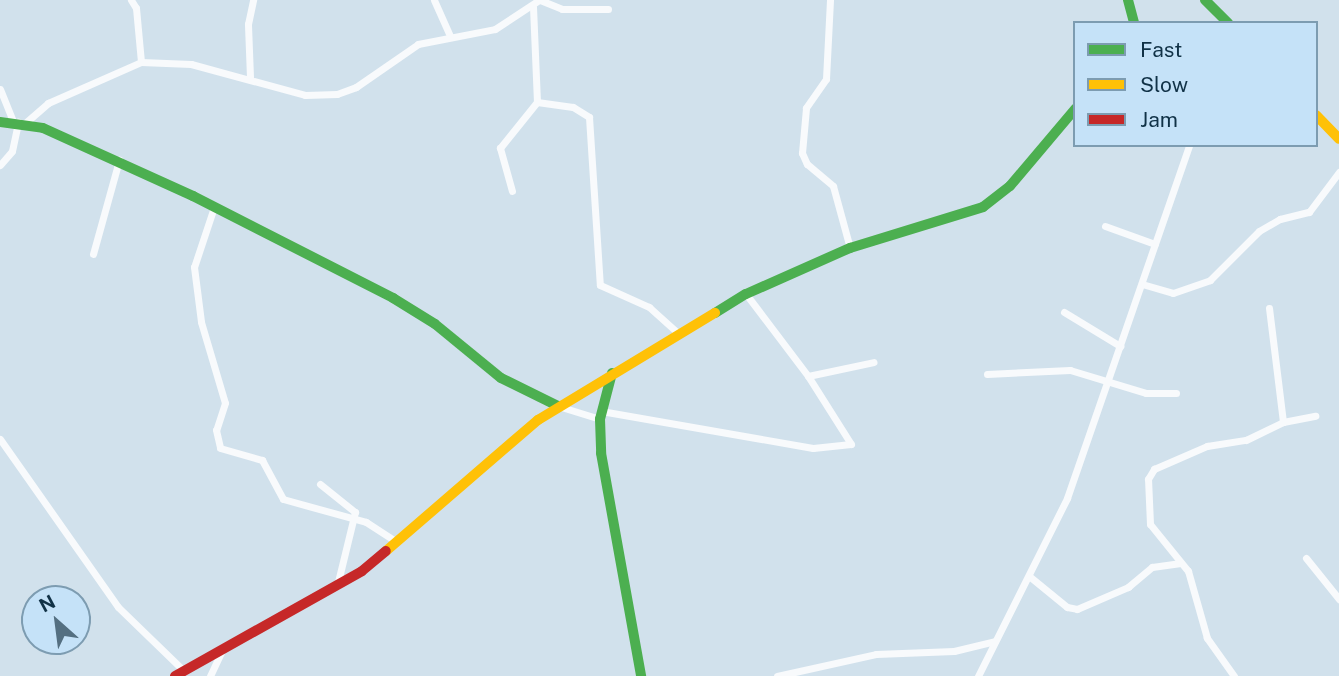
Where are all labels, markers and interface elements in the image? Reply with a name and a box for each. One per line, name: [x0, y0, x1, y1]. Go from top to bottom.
legend: [1073, 21, 1318, 147]
text: Fast: [1140, 37, 1182, 62]
text: Slow: [1140, 72, 1188, 97]
text: Jam: [1140, 107, 1178, 132]
north arrow: [21, 585, 91, 655]
text: N: [35, 590, 59, 616]

